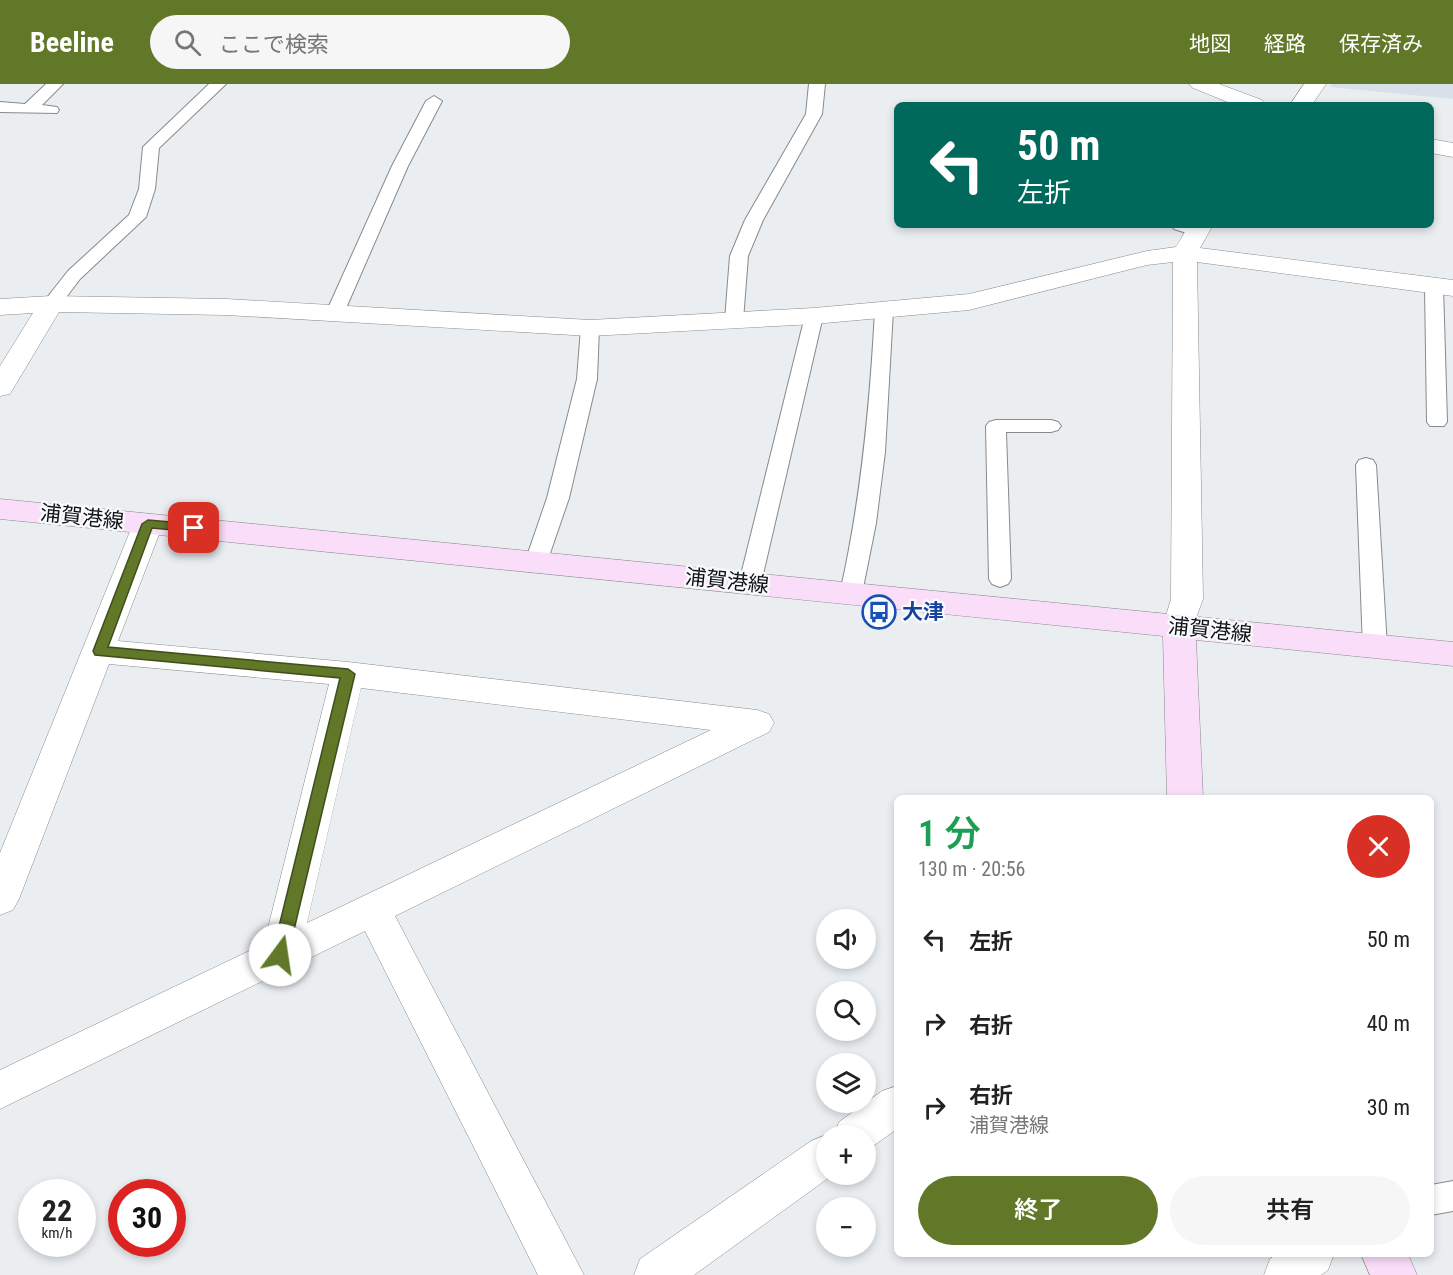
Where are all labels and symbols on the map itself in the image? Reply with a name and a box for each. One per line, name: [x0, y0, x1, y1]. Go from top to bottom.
street label: 浦賀港線: [39, 501, 125, 533]
pin: [168, 502, 219, 553]
street label: 浦賀港線: [684, 565, 770, 597]
bus stop icon: 大津: [861, 594, 897, 630]
place label: 大津: [902, 600, 944, 624]
street label: 浦賀港線: [1167, 614, 1253, 646]
position arrow: [248, 923, 312, 987]
speed limit sign: 30: [108, 1179, 186, 1257]

